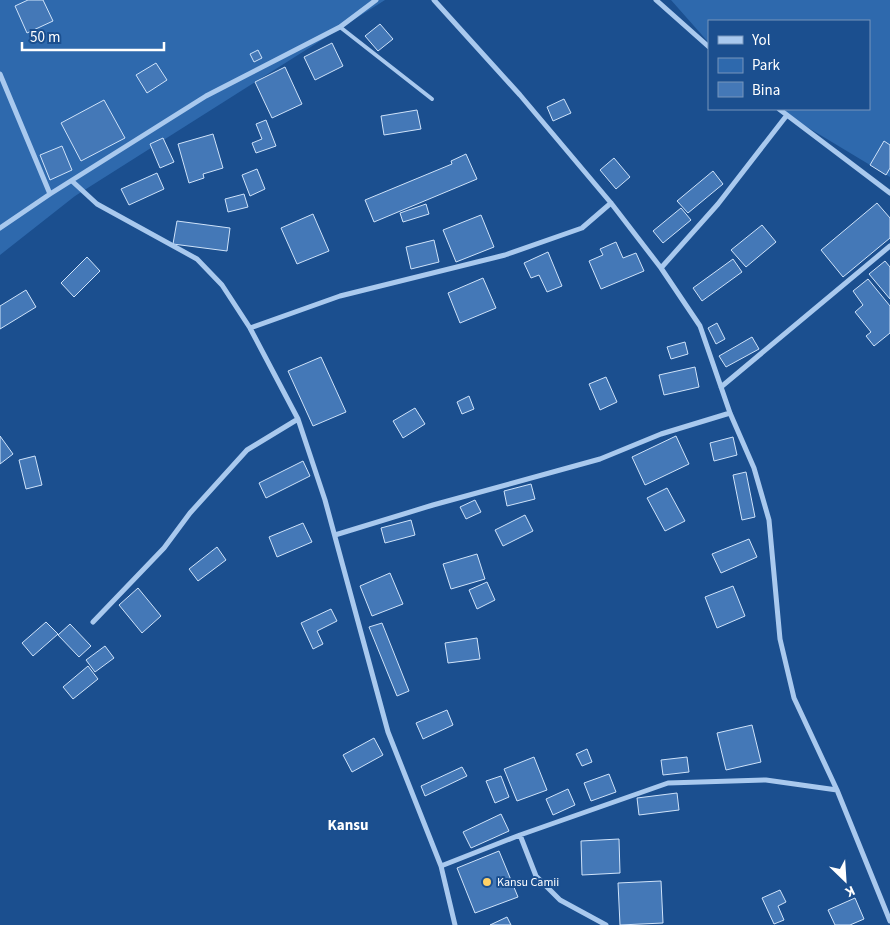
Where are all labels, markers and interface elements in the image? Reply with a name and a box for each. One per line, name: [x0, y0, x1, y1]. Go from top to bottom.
scale bar: [22, 20, 165, 52]
legend: [708, 20, 870, 110]
text: 50 m: [30, 27, 60, 48]
text: Yol: [751, 30, 771, 51]
text: Park: [752, 55, 781, 76]
text: Bina: [752, 80, 780, 101]
district label: Kansu: [328, 815, 368, 836]
north arrow: [820, 855, 870, 905]
place label: Kansu Camii: [497, 874, 559, 891]
marker: Kansu Camii: [481, 876, 493, 888]
text: K: [842, 880, 858, 902]

